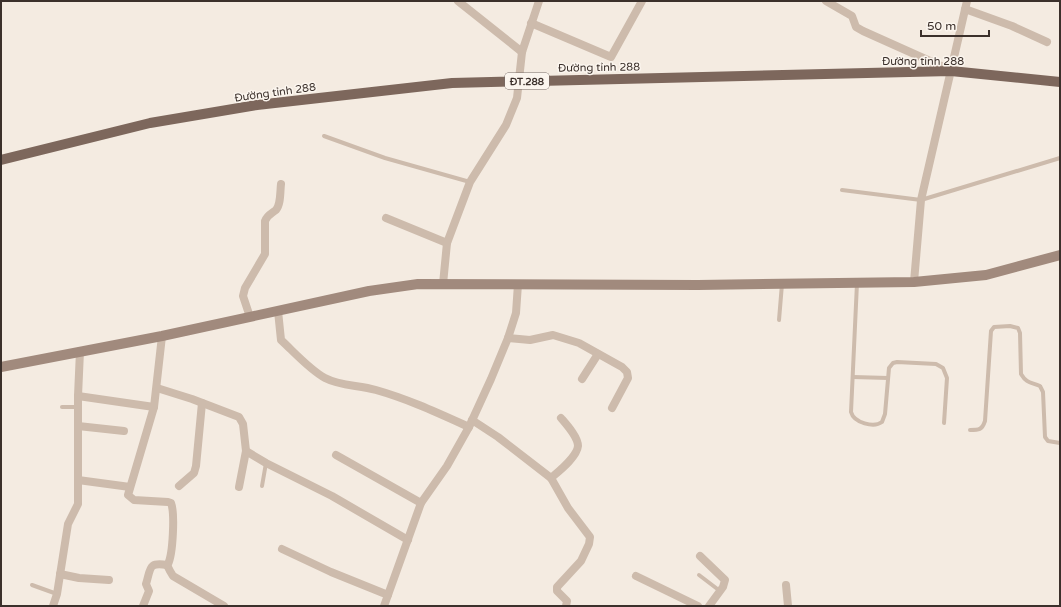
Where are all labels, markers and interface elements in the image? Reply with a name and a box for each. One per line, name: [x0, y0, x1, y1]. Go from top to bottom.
scale bar: [921, 12, 989, 38]
text: 50 m: [927, 19, 956, 33]
street label: Đường tỉnh 288: [882, 55, 964, 68]
street label: Đường tỉnh 288: [558, 60, 640, 75]
road number: ĐT.288: [505, 73, 549, 89]
street label: Đường tỉnh 288: [233, 80, 317, 105]

